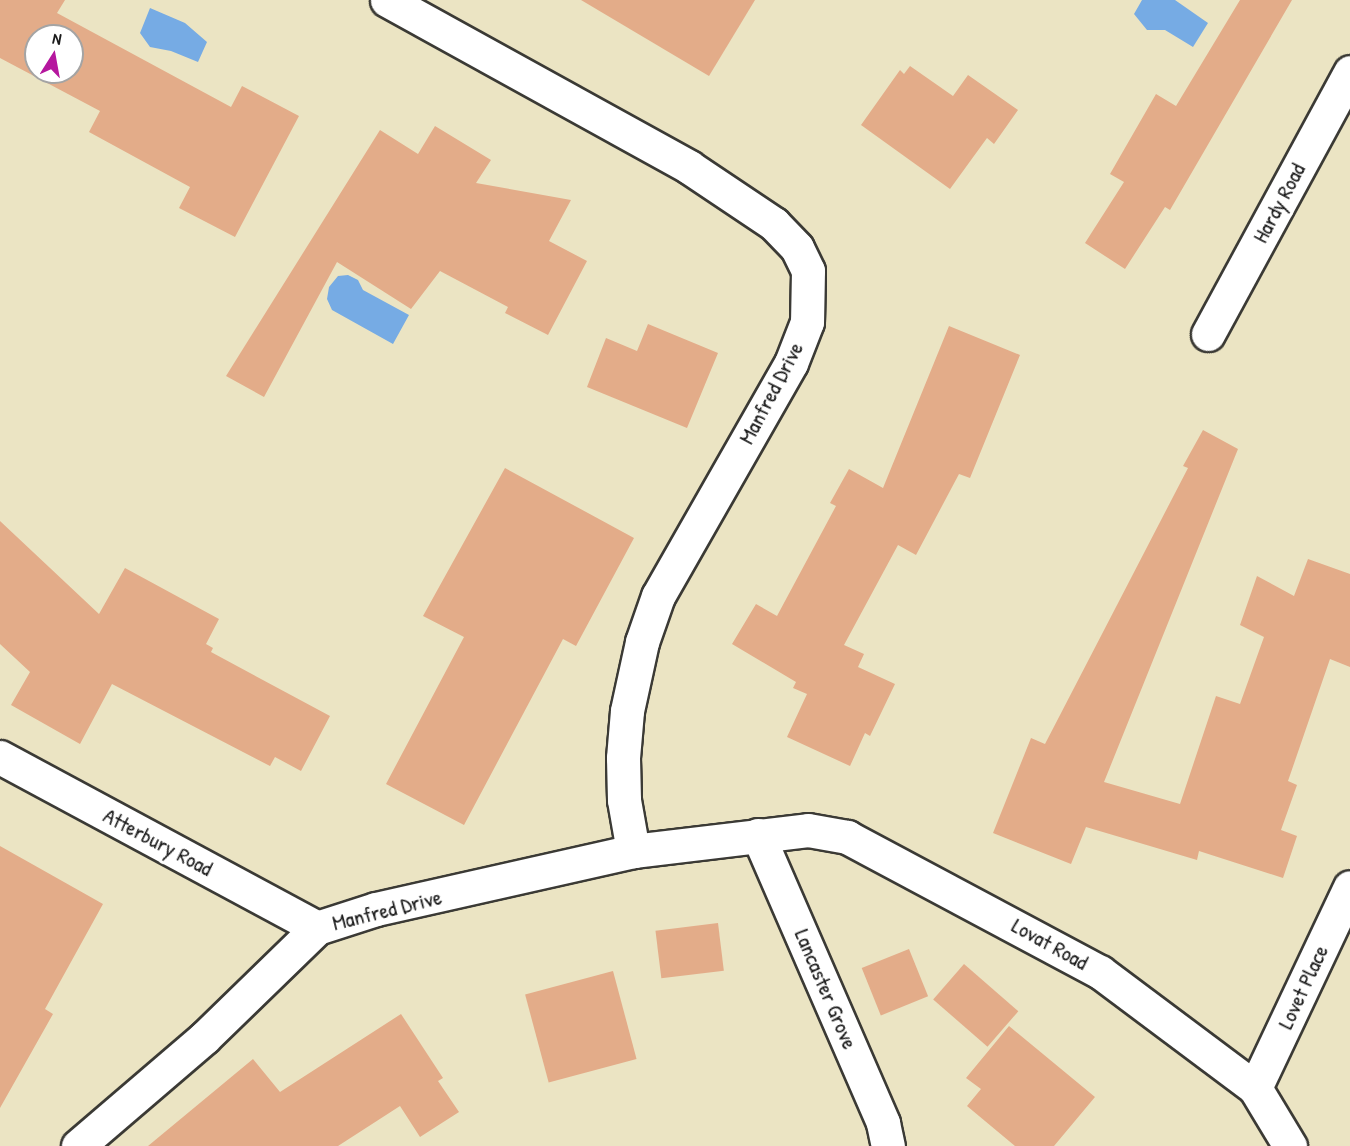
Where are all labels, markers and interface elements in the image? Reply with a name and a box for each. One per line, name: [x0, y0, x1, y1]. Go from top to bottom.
north arrow: [24, 24, 84, 84]
text: N: [51, 27, 63, 50]
street label: Hardy Road: [1247, 159, 1311, 247]
street label: Manfred Drive: [733, 337, 809, 449]
street label: Atterbury Road: [99, 802, 217, 882]
street label: Manfred Drive: [330, 884, 444, 936]
street label: Lovat Road: [1007, 912, 1093, 976]
street label: Lancaster Grove: [789, 925, 863, 1053]
street label: Lovet Place: [1272, 941, 1334, 1033]

